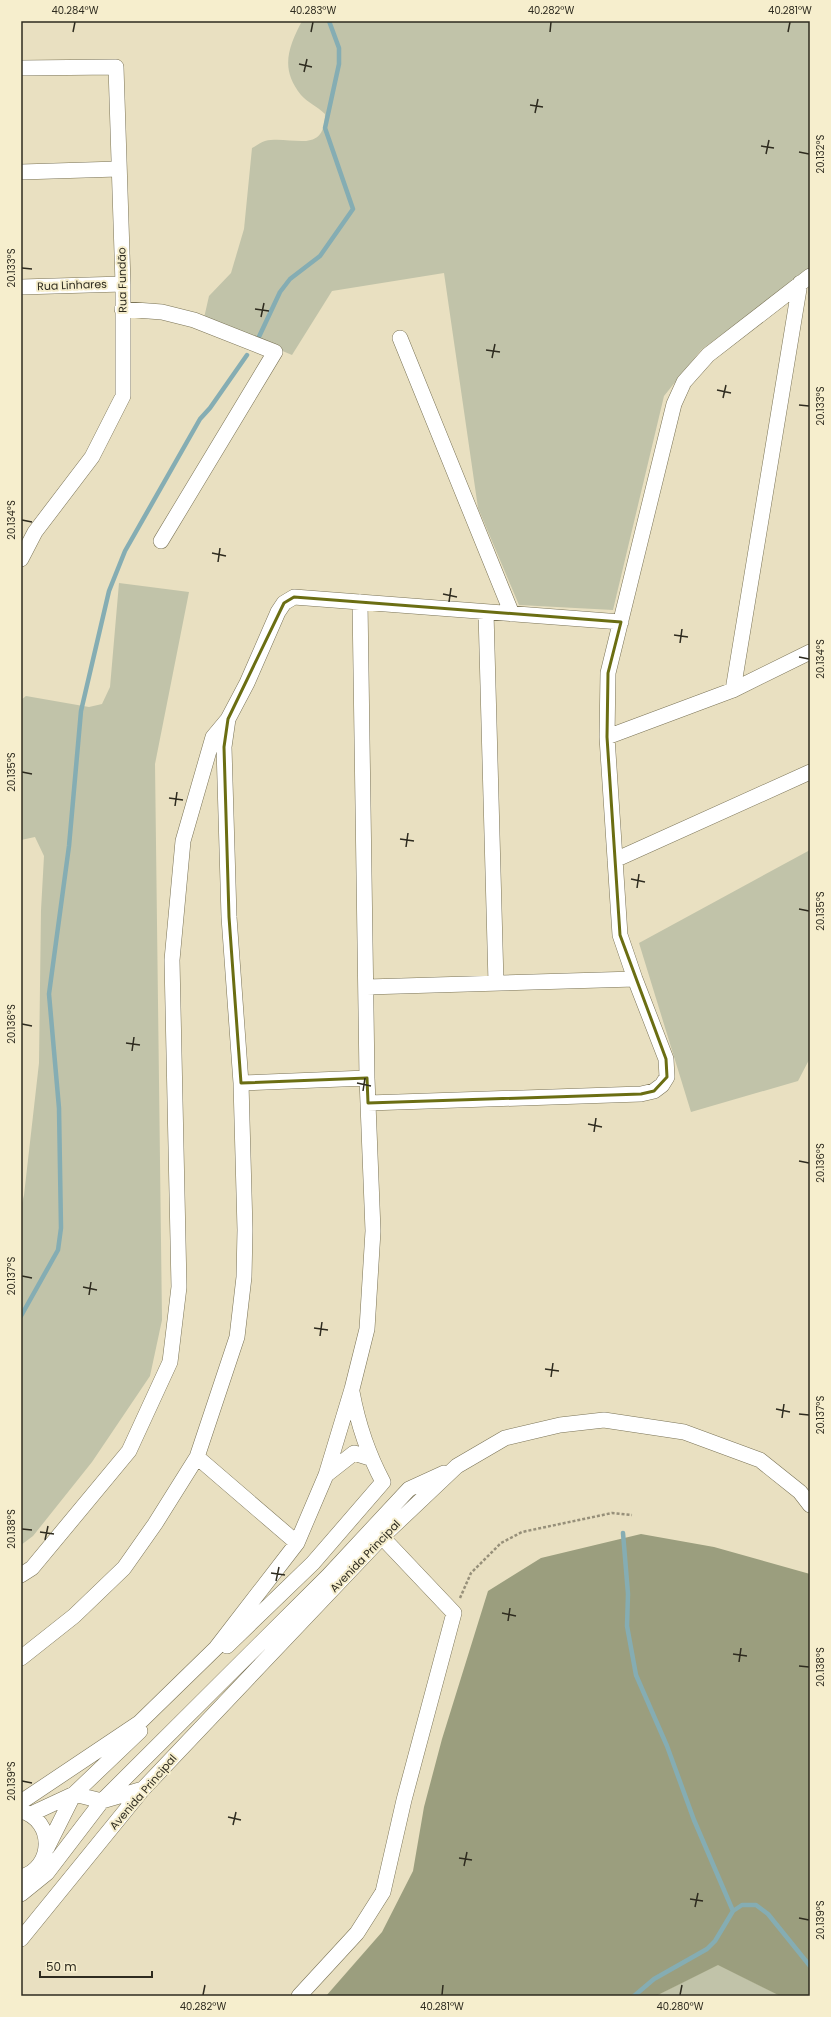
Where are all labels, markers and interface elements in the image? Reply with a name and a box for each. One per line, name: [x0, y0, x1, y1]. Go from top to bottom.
text: 40.284°W: [52, 3, 99, 18]
text: 40.283°W: [290, 3, 336, 18]
text: 40.282°W: [528, 3, 574, 18]
text: 40.281°W: [768, 3, 812, 18]
text: 20.132°S: [813, 134, 828, 173]
street label: Rua Fundão: [113, 247, 131, 313]
text: 20.133°S: [4, 248, 19, 288]
street label: Rua Linhares: [37, 276, 107, 294]
text: 20.133°S: [813, 386, 828, 426]
text: 20.134°S: [4, 500, 19, 540]
text: 20.134°S: [813, 639, 828, 679]
text: 20.135°S: [4, 752, 19, 792]
text: 20.135°S: [813, 891, 828, 931]
text: 20.136°S: [4, 1004, 19, 1044]
text: 20.136°S: [813, 1143, 828, 1183]
text: 20.137°S: [4, 1257, 19, 1295]
text: 20.137°S: [813, 1396, 828, 1434]
text: 20.138°S: [4, 1509, 19, 1549]
street label: Avenida Principal: [326, 1516, 404, 1596]
text: 20.138°S: [813, 1647, 828, 1687]
street label: Avenida Principal: [106, 1751, 180, 1833]
text: 20.139°S: [4, 1761, 19, 1801]
text: 20.139°S: [813, 1900, 828, 1940]
scale bar: [40, 1953, 152, 1979]
text: 50 m: [46, 1958, 77, 1975]
text: 40.282°W: [180, 1999, 226, 2014]
text: 40.281°W: [420, 1999, 464, 2014]
text: 40.280°W: [657, 1999, 704, 2014]

